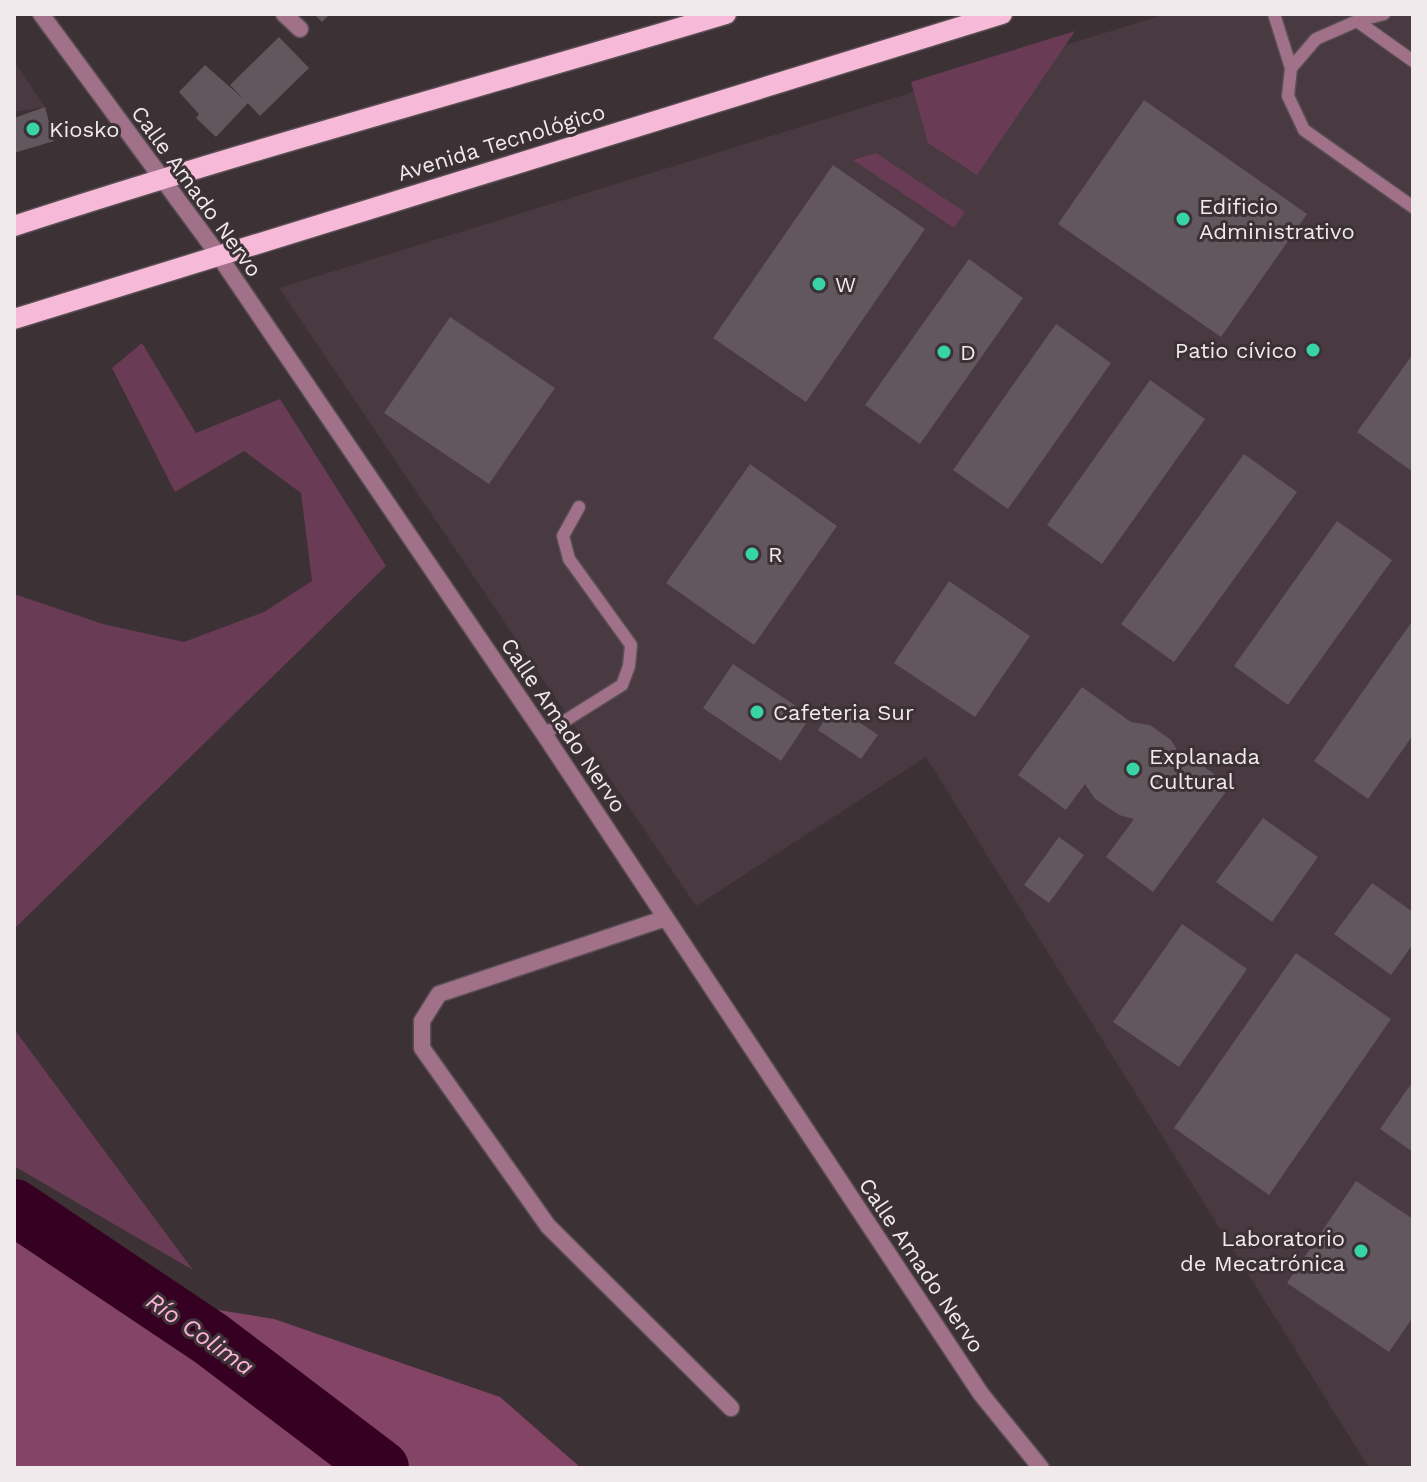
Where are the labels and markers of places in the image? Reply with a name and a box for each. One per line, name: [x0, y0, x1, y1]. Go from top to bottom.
place label: Kiosko: [49, 117, 119, 142]
marker: Kiosko: [24, 120, 42, 138]
place label: Edificio Administrativo: [1199, 194, 1355, 244]
marker: Edificio Administrativo: [1174, 210, 1192, 228]
place label: W: [835, 272, 856, 297]
marker: W: [810, 275, 828, 293]
place label: Patio cívico: [1175, 338, 1297, 363]
place label: D: [960, 340, 976, 365]
marker: Patio cívico: [1304, 341, 1322, 359]
marker: D: [935, 343, 953, 361]
place label: R: [768, 542, 783, 567]
marker: R: [743, 545, 761, 563]
place label: Cafeteria Sur: [773, 700, 914, 725]
marker: Cafeteria Sur: [748, 703, 766, 721]
place label: Explanada Cultural: [1149, 744, 1260, 794]
marker: Explanada Cultural: [1124, 760, 1142, 778]
place label: Laboratorio de Mecatrónica: [1180, 1226, 1345, 1276]
marker: Laboratorio de Mecatrónica: [1352, 1242, 1370, 1260]

